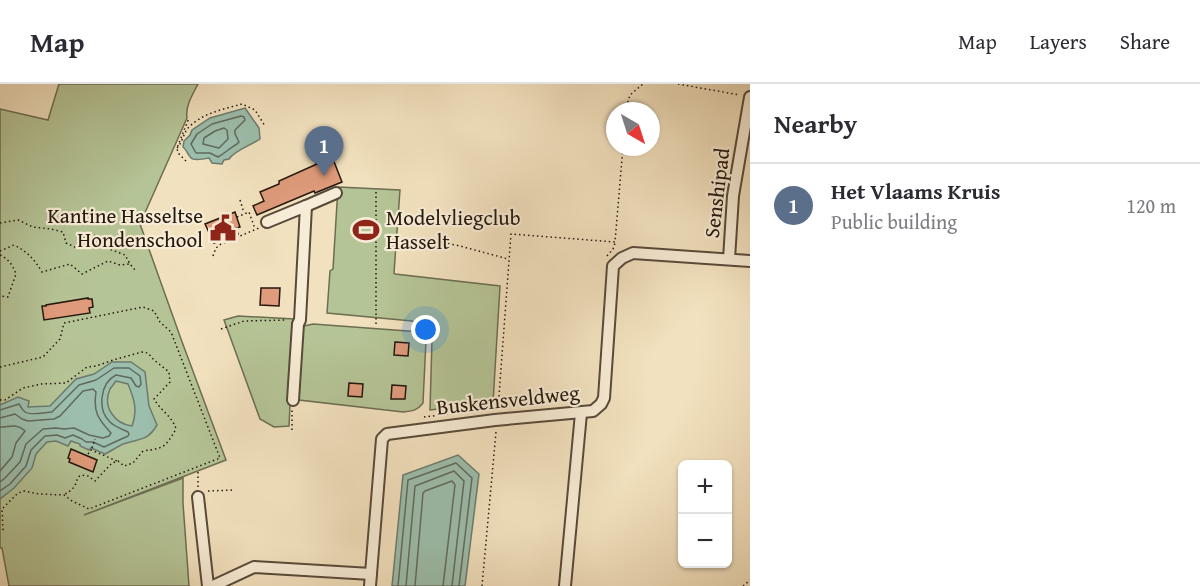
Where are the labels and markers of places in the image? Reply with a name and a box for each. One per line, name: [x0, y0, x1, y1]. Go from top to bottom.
pin: 1: [304, 126, 344, 176]
place label: Kantine Hasseltse Hondenschool: [47, 200, 203, 255]
place label: Modelvliegclub Hasselt: [386, 202, 521, 257]
public building icon: Kantine Hasseltse Hondenschool: [208, 213, 238, 243]
sports icon: Modelvliegclub Hasselt: [351, 215, 381, 245]

